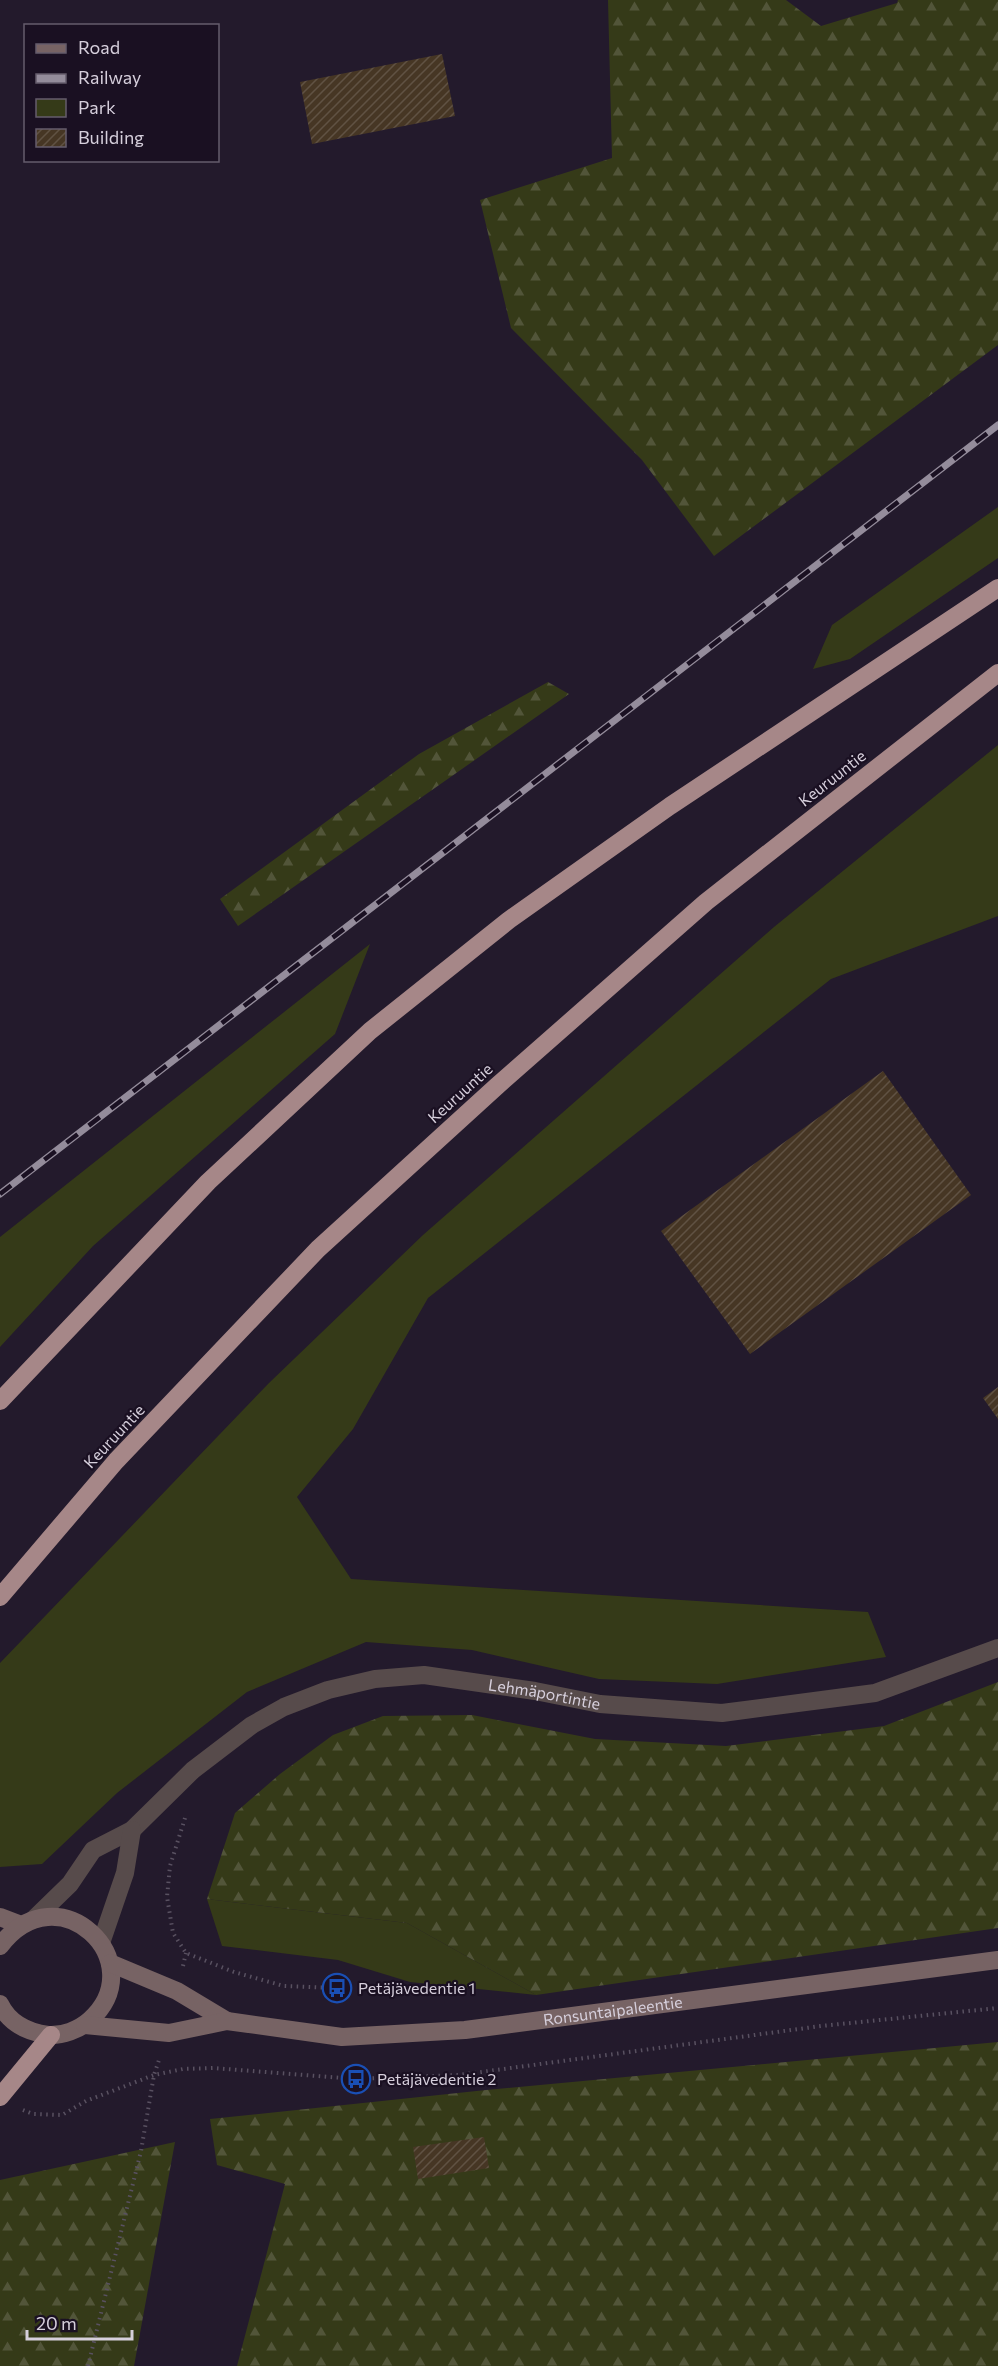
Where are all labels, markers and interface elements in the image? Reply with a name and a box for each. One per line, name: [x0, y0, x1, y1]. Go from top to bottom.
legend: [24, 24, 219, 162]
text: Road: [78, 36, 120, 58]
text: Railway: [78, 66, 141, 88]
text: Park: [78, 96, 116, 118]
text: Building: [78, 126, 144, 148]
street label: Keuruuntie: [794, 745, 869, 810]
street label: Keuruuntie: [424, 1059, 496, 1126]
street label: Keuruuntie: [79, 1400, 148, 1471]
street label: Lehmäportintie: [487, 1674, 602, 1713]
bus stop icon: Petäjävedentie 1: [321, 1972, 353, 2004]
place label: Petäjävedentie 1: [358, 1978, 475, 1997]
street label: Ronsuntaipaleentie: [542, 1992, 684, 2029]
bus stop icon: Petäjävedentie 2: [340, 2063, 372, 2095]
place label: Petäjävedentie 2: [377, 2069, 497, 2088]
scale bar: [27, 2303, 132, 2341]
text: 20 m: [36, 2312, 77, 2334]

